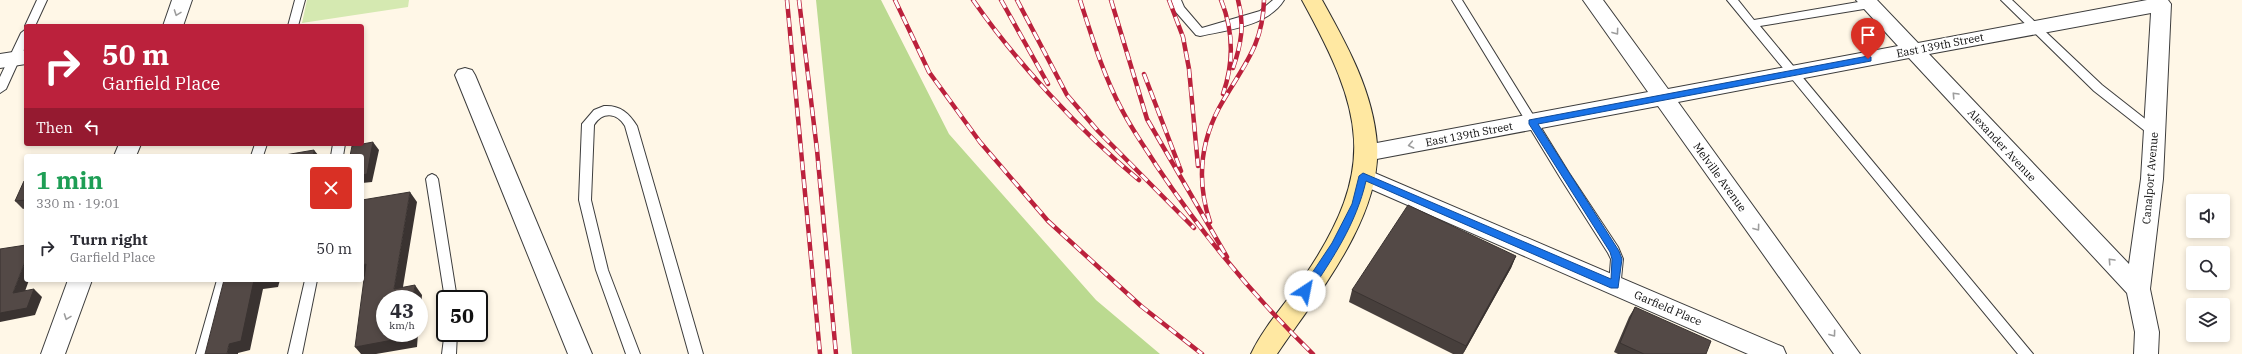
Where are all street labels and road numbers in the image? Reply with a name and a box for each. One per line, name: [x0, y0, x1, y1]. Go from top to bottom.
street label: East 139th Street: [1895, 30, 1985, 60]
street label: Alexander Avenue: [1965, 106, 2039, 184]
street label: East 139th Street: [1424, 119, 1514, 149]
street label: Canalport Avenue: [2139, 131, 2161, 225]
street label: Melville Avenue: [1690, 140, 1750, 214]
street label: Garfield Place: [1632, 287, 1704, 329]

